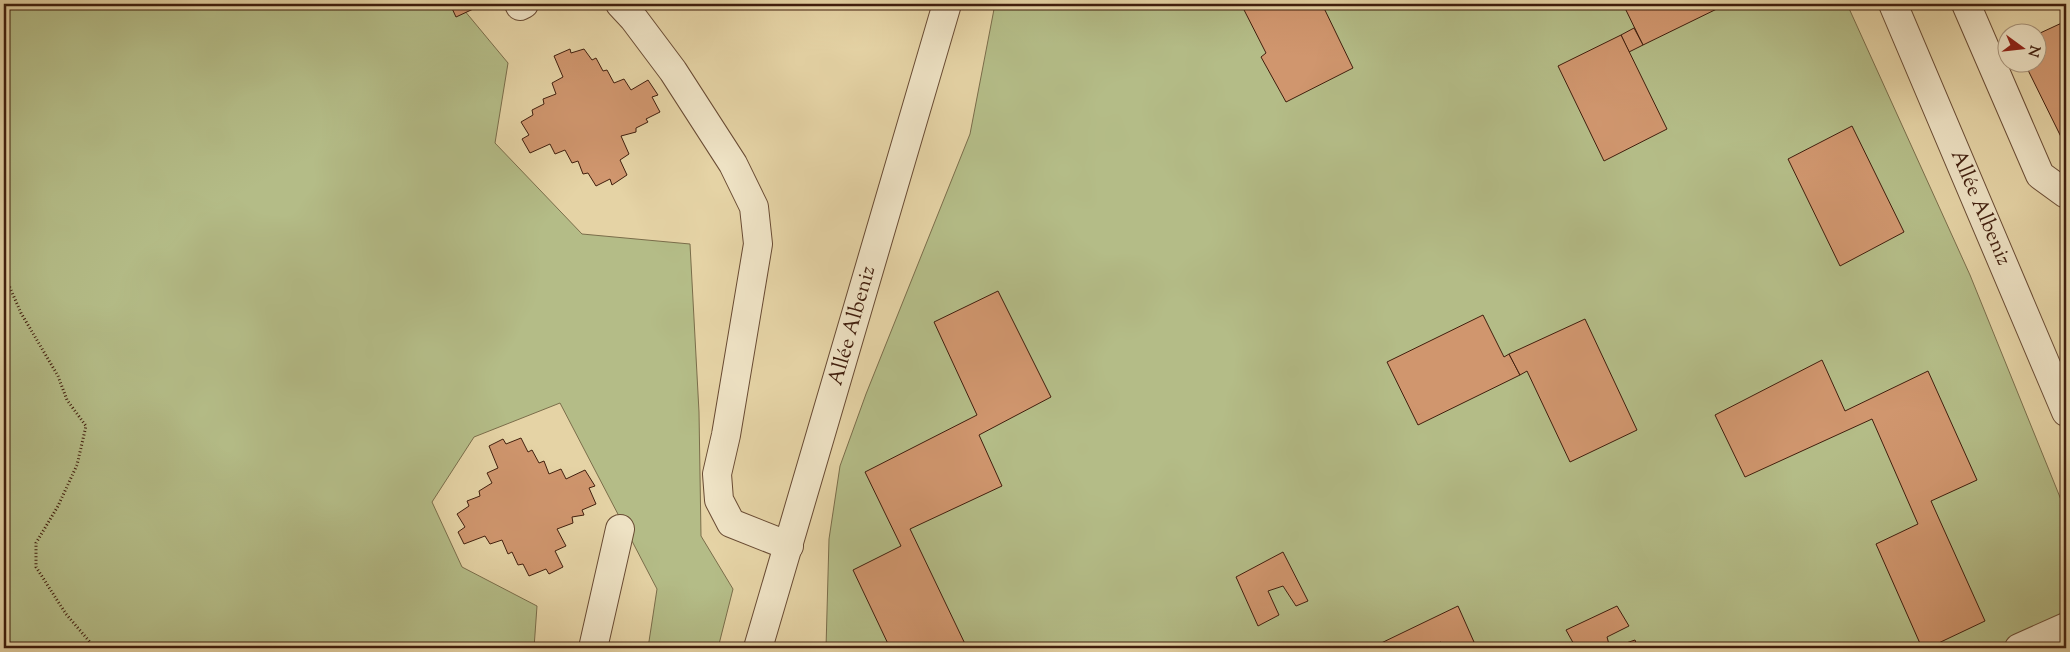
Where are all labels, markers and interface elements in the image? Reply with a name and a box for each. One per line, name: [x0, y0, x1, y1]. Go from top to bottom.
north arrow: [1998, 22, 2048, 72]
text: N: [2022, 43, 2044, 59]
street label: Allée Albeniz: [1942, 145, 2018, 271]
street label: Allée Albeniz: [822, 263, 884, 389]

